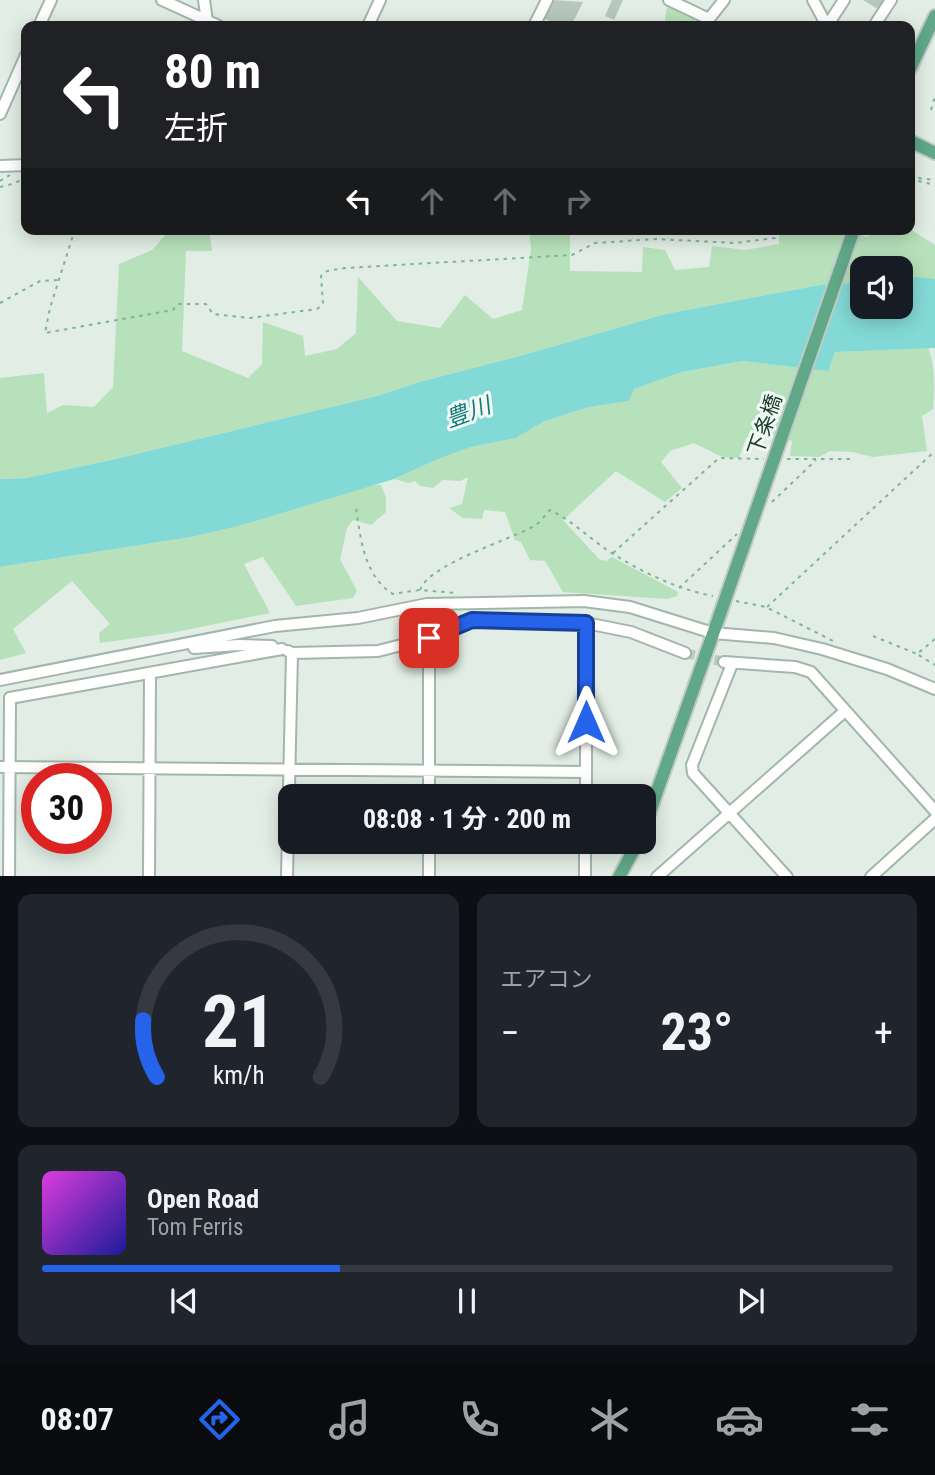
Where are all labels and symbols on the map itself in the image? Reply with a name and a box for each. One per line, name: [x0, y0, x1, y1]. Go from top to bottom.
water label: 豊川: [442, 391, 497, 433]
street label: 下条橋: [743, 391, 787, 459]
pin: [399, 608, 459, 668]
position arrow: [549, 685, 623, 759]
speed limit sign: 30: [21, 763, 112, 854]

